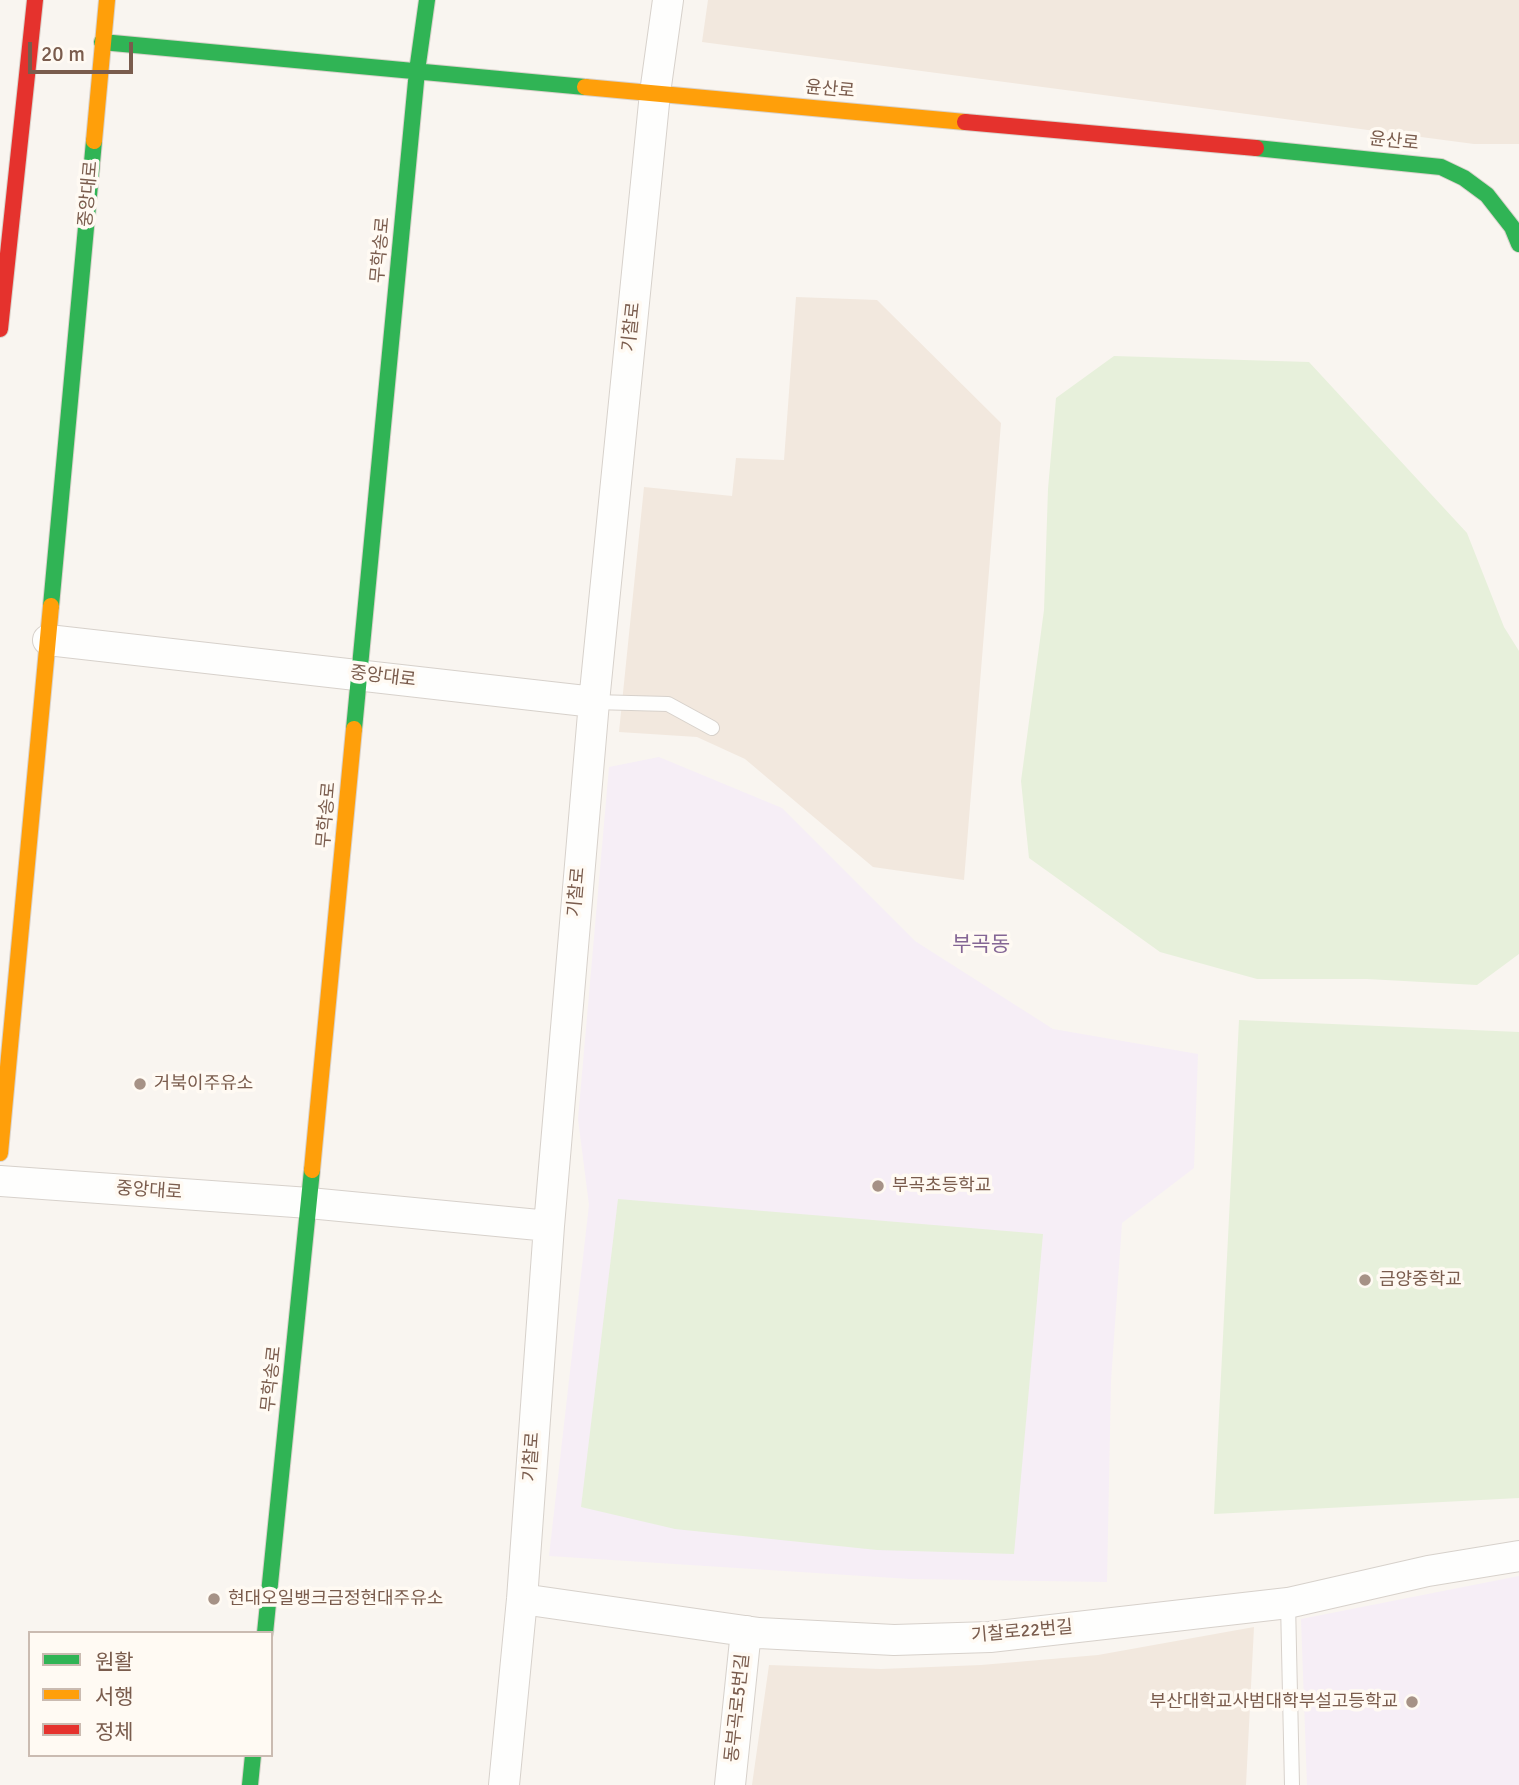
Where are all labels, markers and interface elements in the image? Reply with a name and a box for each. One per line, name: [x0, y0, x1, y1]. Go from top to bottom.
scale bar: [32, 28, 136, 72]
text: 20 m: [41, 41, 85, 67]
street label: 윤산로: [804, 77, 856, 103]
street label: 윤산로: [1368, 129, 1420, 155]
street label: 중앙대로: [75, 160, 103, 228]
street label: 무학송로: [367, 216, 395, 284]
street label: 기찰로: [619, 301, 645, 353]
street label: 중앙대로: [349, 662, 417, 692]
street label: 무학송로: [313, 781, 341, 849]
street label: 기찰로: [564, 866, 590, 918]
district label: 부곡동: [952, 932, 1010, 958]
place label: 거북이주유소: [154, 1073, 253, 1095]
marker: 거북이주유소: [132, 1076, 148, 1092]
place label: 부곡초등학교: [892, 1175, 991, 1197]
street label: 중앙대로: [115, 1178, 183, 1204]
marker: 부곡초등학교: [870, 1178, 886, 1194]
place label: 금양중학교: [1379, 1269, 1462, 1291]
marker: 금양중학교: [1357, 1272, 1373, 1288]
street label: 무학송로: [258, 1345, 286, 1413]
street label: 기찰로: [519, 1431, 545, 1483]
place label: 현대오일뱅크금정현대주유소: [228, 1588, 443, 1610]
marker: 현대오일뱅크금정현대주유소: [206, 1591, 222, 1607]
street label: 기찰로22번길: [970, 1617, 1074, 1647]
legend: [28, 1631, 273, 1757]
text: 원활: [95, 1649, 134, 1675]
street label: 동부곡로5번길: [722, 1653, 754, 1763]
text: 서행: [95, 1684, 134, 1710]
place label: 부산대학교사범대학부설고등학교: [1150, 1691, 1398, 1713]
marker: 부산대학교사범대학부설고등학교: [1404, 1694, 1420, 1710]
text: 정체: [95, 1719, 134, 1745]

